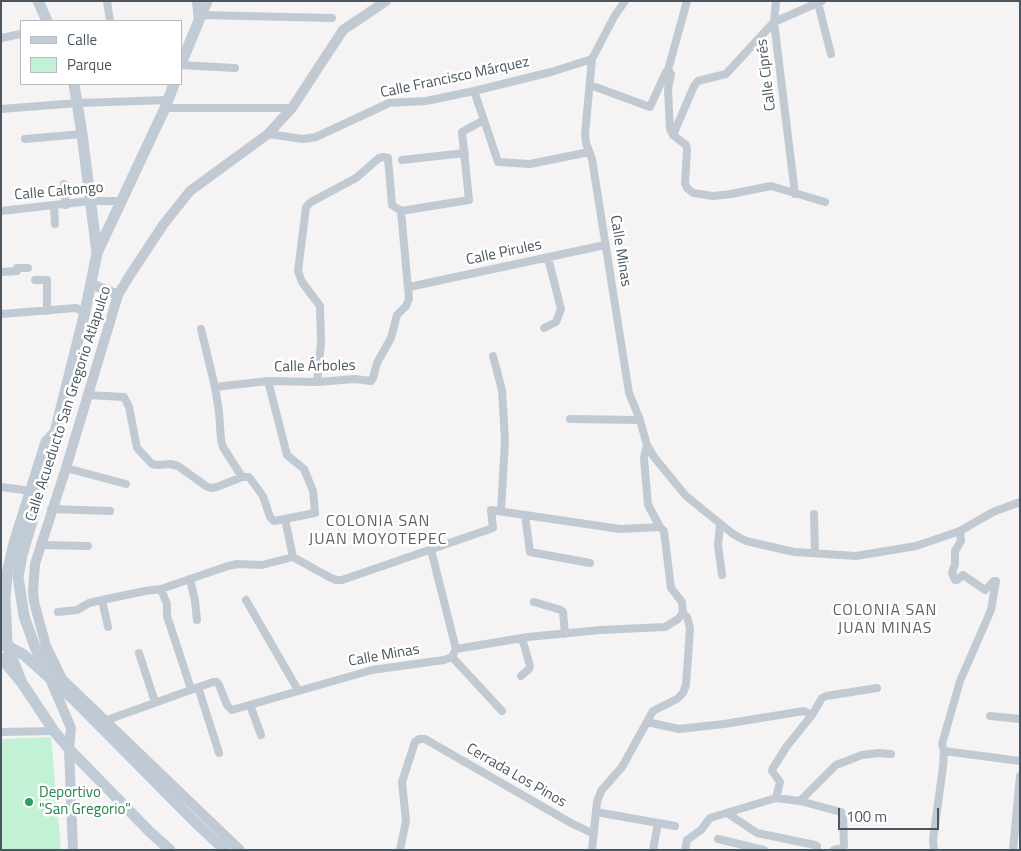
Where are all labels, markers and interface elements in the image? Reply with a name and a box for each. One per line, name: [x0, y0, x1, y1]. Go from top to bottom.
legend: [20, 20, 182, 85]
text: Calle: [67, 28, 97, 51]
street label: Calle Ciprés: [754, 38, 780, 112]
text: Parque: [67, 53, 112, 76]
street label: Calle Francisco Márquez: [379, 53, 531, 103]
street label: Calle Caltongo: [14, 179, 104, 205]
street label: Calle Minas: [605, 214, 635, 288]
street label: Calle Pirules: [465, 236, 543, 270]
street label: Calle Acueducto San Gregorio Atlapulco: [22, 284, 116, 524]
street label: Calle Árboles: [274, 357, 356, 377]
district label: COLONIA SAN JUAN MOYOTEPEC: [307, 512, 449, 550]
district label: COLONIA SAN JUAN MINAS: [831, 601, 939, 639]
street label: Calle Minas: [347, 641, 421, 671]
street label: Cerrada Los Pinos: [463, 740, 569, 812]
place label: Deportivo "San Gregorio": [39, 784, 131, 819]
marker: Deportivo "San Gregorio": [23, 796, 35, 808]
scale bar: [841, 798, 942, 830]
text: 100 m: [846, 805, 887, 828]

